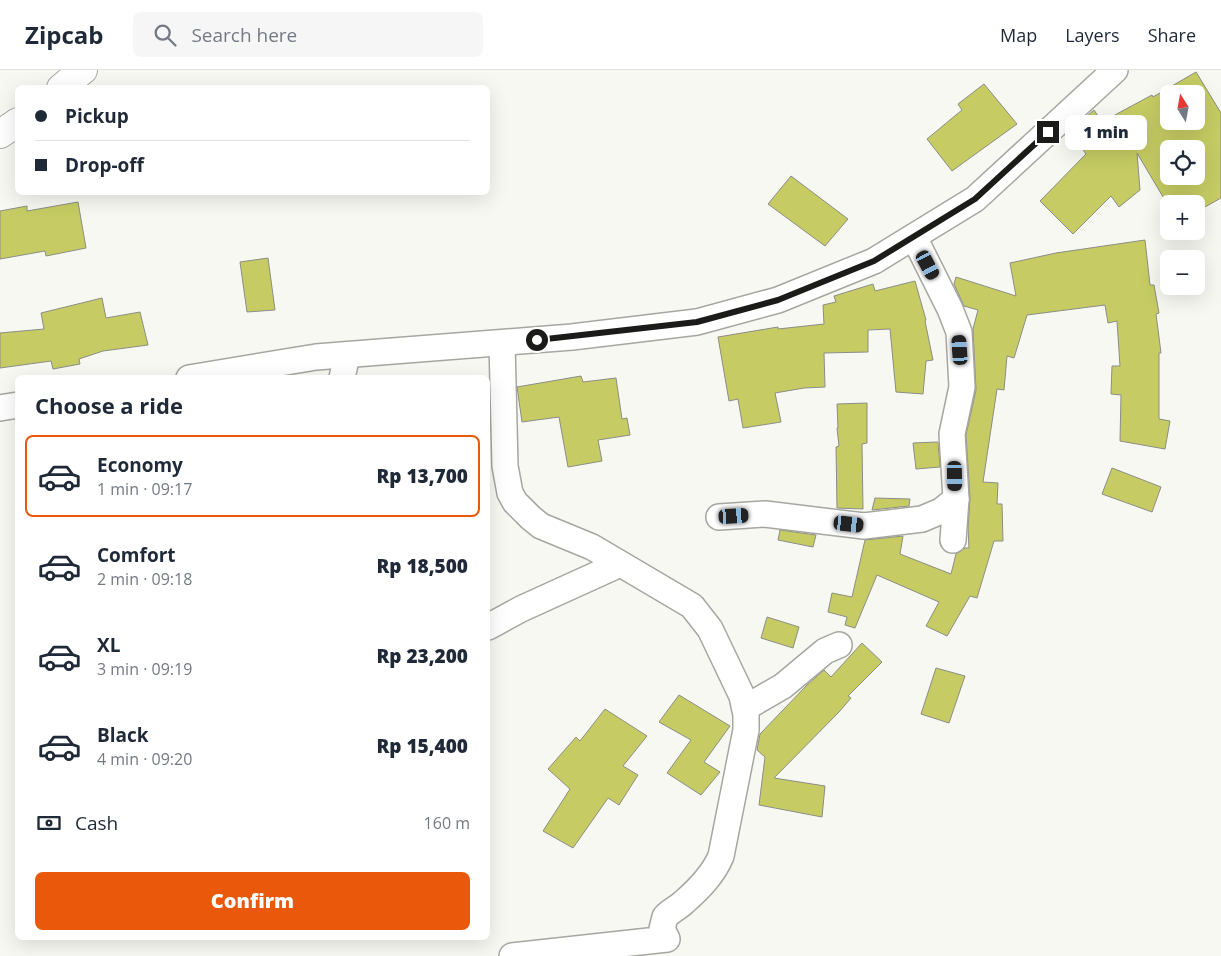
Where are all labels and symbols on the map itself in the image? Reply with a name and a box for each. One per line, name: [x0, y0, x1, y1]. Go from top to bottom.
north arrow: [1160, 85, 1205, 130]
callout: 1 min: [1066, 114, 1148, 150]
route end: [1037, 121, 1059, 143]
car: [914, 248, 941, 282]
route start: [526, 329, 548, 351]
car: [951, 335, 968, 365]
car: [947, 461, 962, 491]
car: [718, 508, 749, 524]
car: [833, 515, 864, 533]

